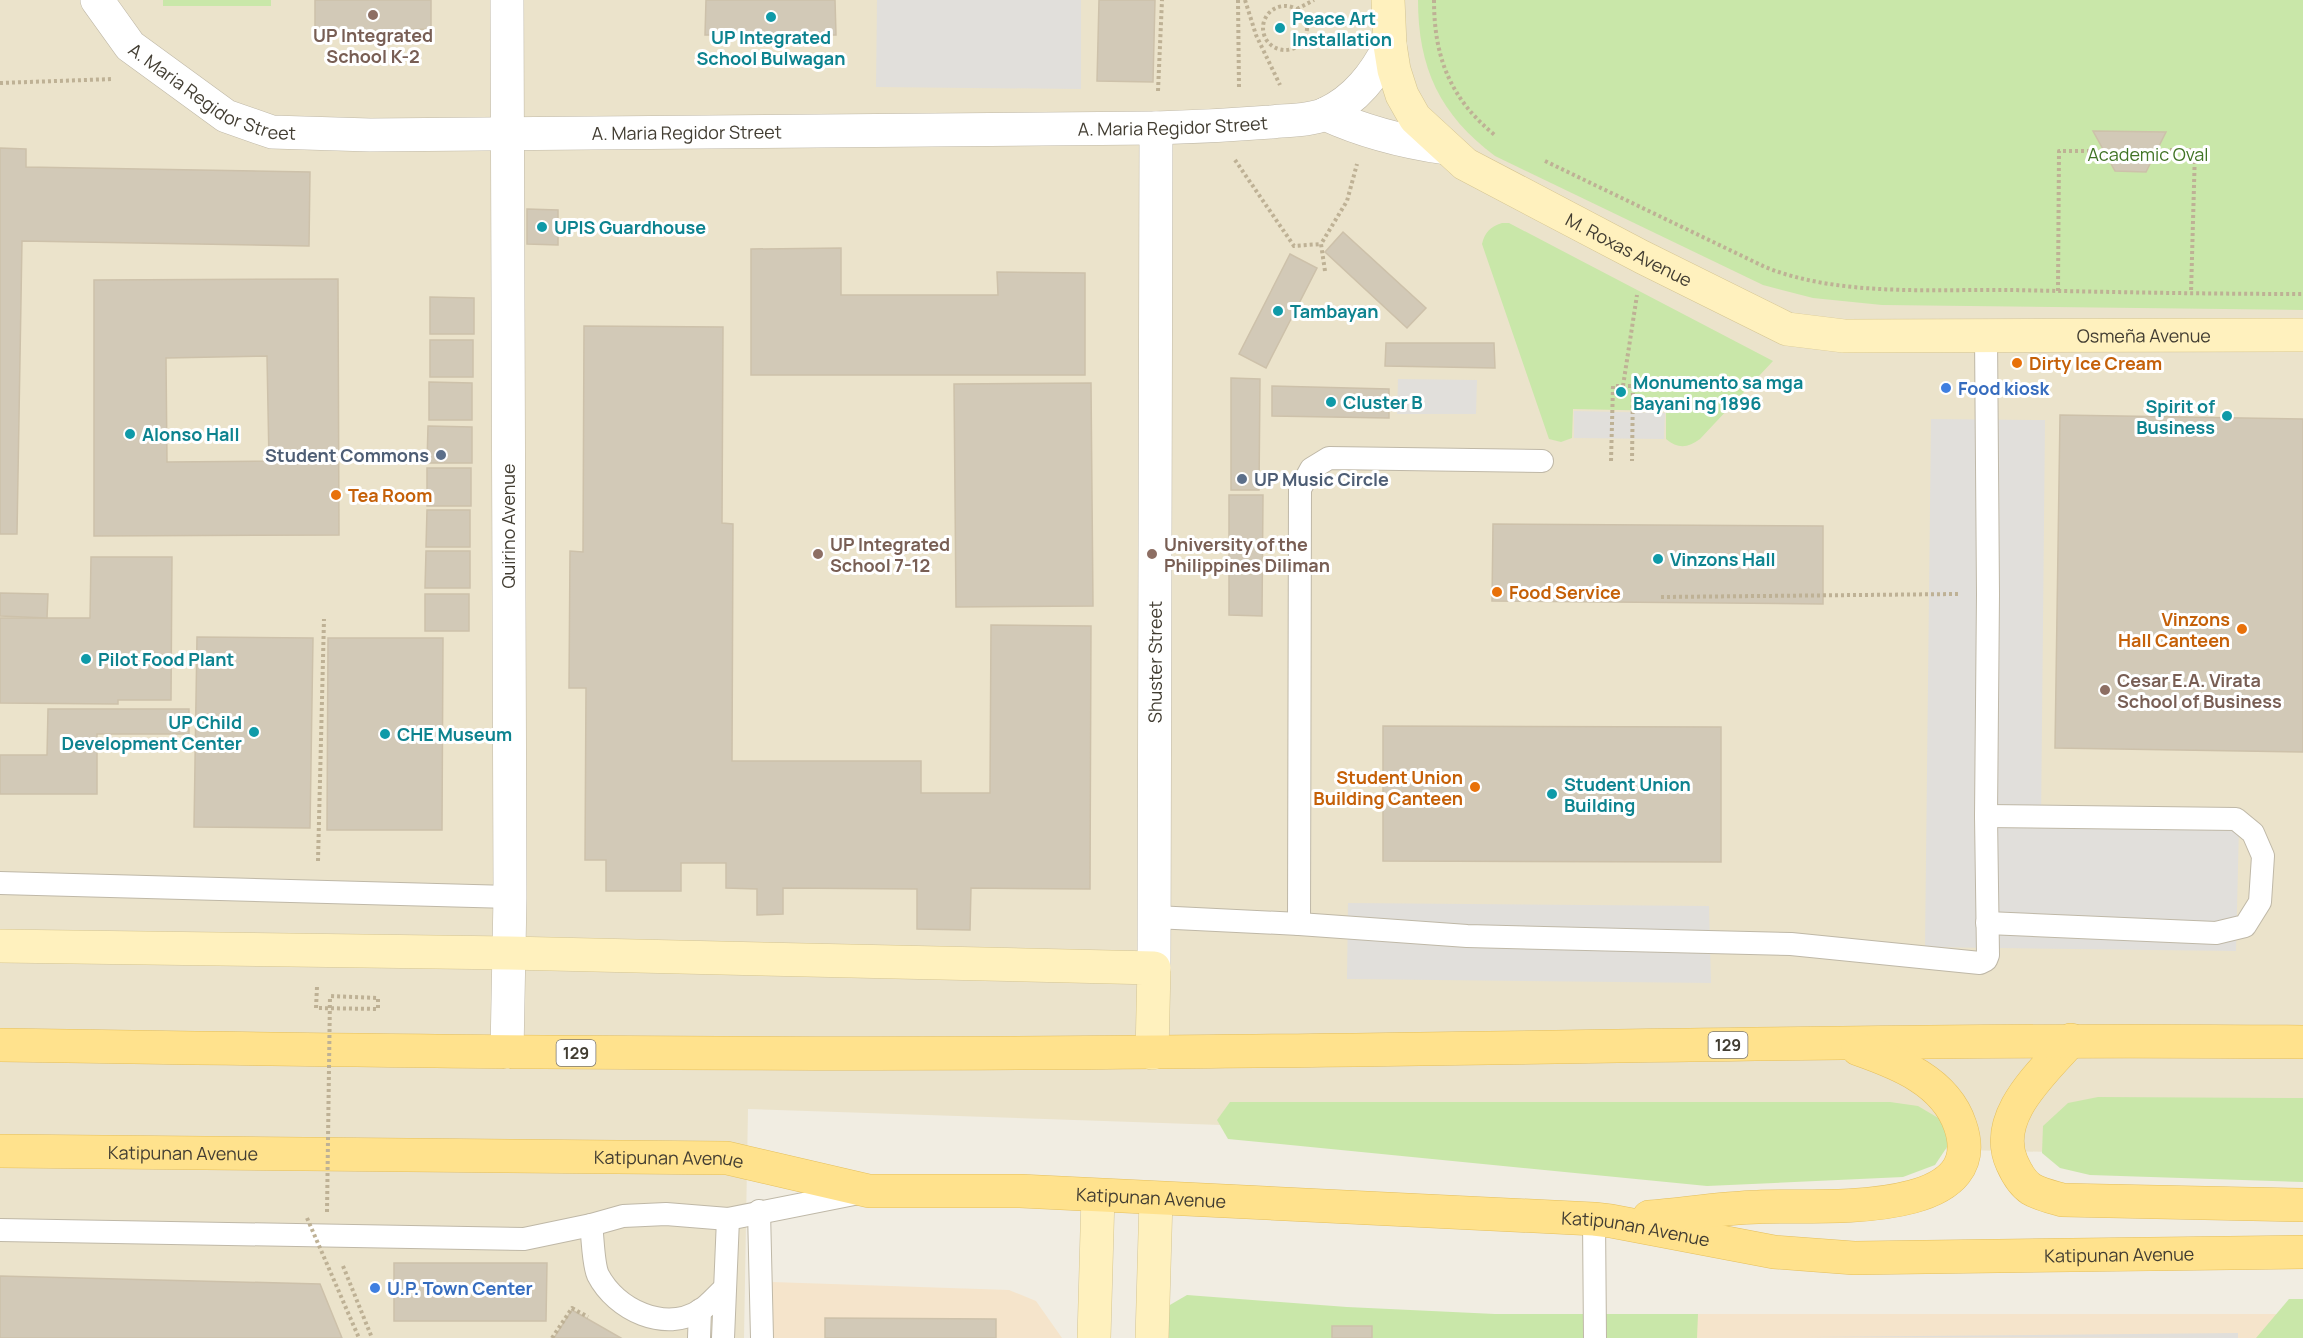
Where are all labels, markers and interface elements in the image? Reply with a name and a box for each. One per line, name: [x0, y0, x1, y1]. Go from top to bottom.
place label: Peace Art Installation: [1292, 6, 1392, 51]
marker: UP Integrated School K-2: [366, 8, 380, 22]
marker: UP Integrated School Bulwagan: [764, 10, 778, 24]
marker: Peace Art Installation: [1273, 21, 1287, 35]
place label: UP Integrated School K-2: [313, 23, 433, 68]
place label: UP Integrated School Bulwagan: [696, 25, 846, 70]
street label: A. Maria Regidor Street: [124, 37, 296, 145]
street label: A. Maria Regidor Street: [1078, 110, 1269, 141]
street label: A. Maria Regidor Street: [592, 119, 782, 145]
park label: Academic Oval: [2087, 142, 2209, 166]
street label: M. Roxas Avenue: [1562, 207, 1696, 292]
place label: UPIS Guardhouse: [554, 215, 706, 239]
marker: UPIS Guardhouse: [535, 220, 549, 234]
place label: Tambayan: [1290, 299, 1378, 323]
marker: Tambayan: [1271, 304, 1285, 318]
street label: Osmeña Avenue: [2077, 323, 2211, 347]
place label: Dirty Ice Cream: [2029, 351, 2162, 375]
marker: Dirty Ice Cream: [2010, 356, 2024, 370]
place label: Monumento sa mga Bayani ng 1896: [1633, 370, 1803, 415]
place label: Food kiosk: [1958, 376, 2050, 400]
marker: Food kiosk: [1939, 381, 1953, 395]
marker: Monumento sa mga Bayani ng 1896: [1614, 385, 1628, 399]
place label: Cluster B: [1343, 390, 1423, 414]
place label: Spirit of Business: [2136, 394, 2215, 439]
marker: Cluster B: [1324, 395, 1338, 409]
marker: Spirit of Business: [2220, 409, 2234, 423]
place label: Alonso Hall: [142, 422, 239, 446]
marker: Alonso Hall: [123, 427, 137, 441]
place label: Student Commons: [265, 443, 429, 467]
marker: Student Commons: [434, 448, 448, 462]
street label: Quirino Avenue: [496, 463, 520, 589]
place label: UP Music Circle: [1254, 467, 1389, 491]
marker: UP Music Circle: [1235, 472, 1249, 486]
place label: Tea Room: [348, 483, 432, 507]
marker: Tea Room: [329, 488, 343, 502]
place label: UP Integrated School 7-12: [830, 532, 950, 577]
place label: University of the Philippines Diliman: [1164, 532, 1330, 577]
marker: UP Integrated School 7-12: [811, 547, 825, 561]
marker: University of the Philippines Diliman: [1145, 547, 1159, 561]
place label: Vinzons Hall: [1670, 547, 1776, 571]
marker: Vinzons Hall: [1651, 552, 1665, 566]
place label: Food Service: [1509, 580, 1621, 604]
marker: Food Service: [1490, 585, 1504, 599]
street label: Shuster Street: [1143, 601, 1167, 723]
place label: Vinzons Hall Canteen: [2118, 607, 2230, 652]
marker: Vinzons Hall Canteen: [2235, 622, 2249, 636]
place label: Pilot Food Plant: [98, 647, 234, 671]
marker: Pilot Food Plant: [79, 652, 93, 666]
place label: Cesar E.A. Virata School of Business: [2117, 668, 2282, 713]
marker: Cesar E.A. Virata School of Business: [2098, 683, 2112, 697]
place label: UP Child Development Center: [62, 710, 242, 755]
place label: CHE Museum: [397, 722, 512, 746]
marker: UP Child Development Center: [247, 725, 261, 739]
marker: CHE Museum: [378, 727, 392, 741]
place label: Student Union Building Canteen: [1313, 765, 1463, 810]
place label: Student Union Building: [1564, 772, 1691, 817]
marker: Student Union Building Canteen: [1468, 780, 1482, 794]
marker: Student Union Building: [1545, 787, 1559, 801]
road number: 129: [1708, 1032, 1748, 1058]
road number: 129: [556, 1040, 596, 1066]
street label: Katipunan Avenue: [108, 1140, 258, 1165]
street label: Katipunan Avenue: [594, 1145, 746, 1174]
street label: Katipunan Avenue: [1075, 1182, 1227, 1213]
street label: Katipunan Avenue: [1561, 1205, 1712, 1252]
street label: Katipunan Avenue: [2044, 1241, 2194, 1267]
place label: U.P. Town Center: [387, 1276, 533, 1300]
marker: U.P. Town Center: [368, 1281, 382, 1295]

